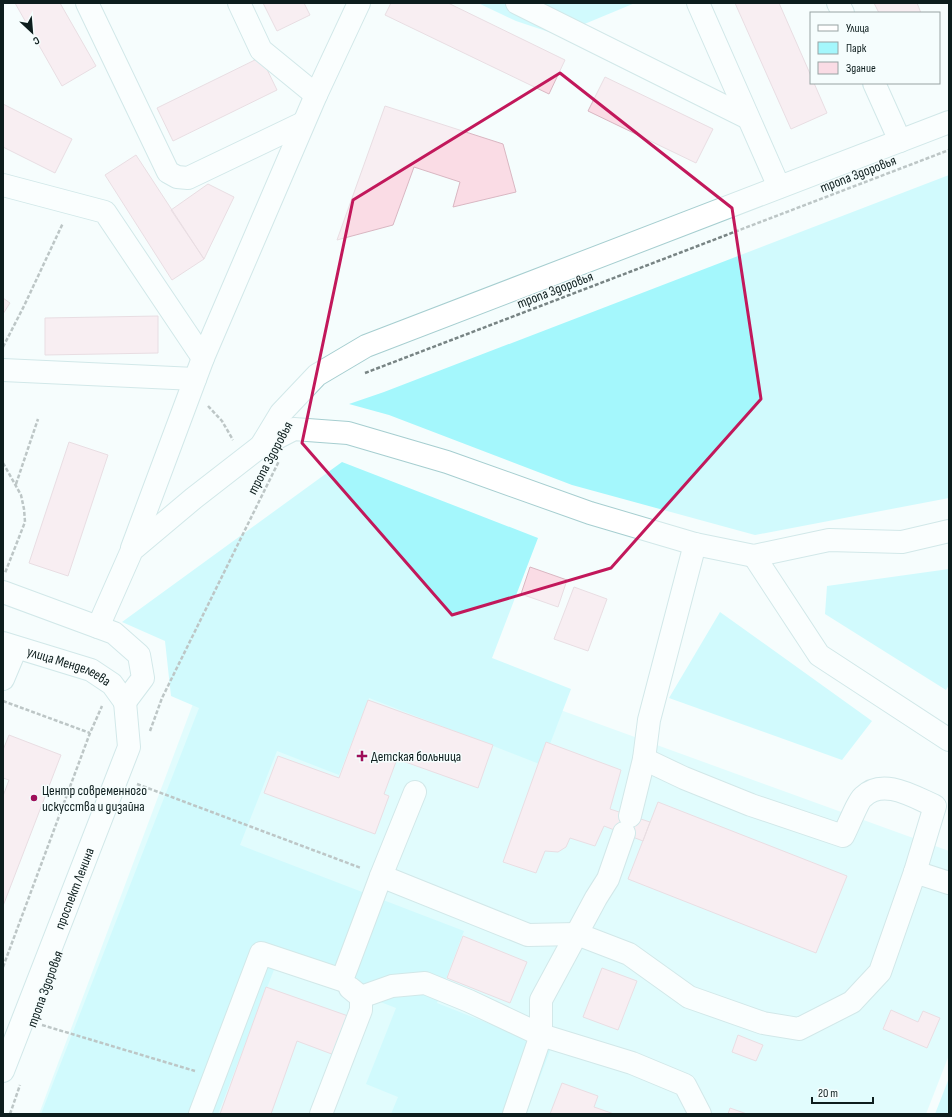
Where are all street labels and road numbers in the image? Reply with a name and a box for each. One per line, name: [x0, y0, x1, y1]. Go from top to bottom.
street label: тропа Здоровья: [817, 152, 899, 196]
street label: тропа Здоровья: [514, 268, 596, 312]
street label: тропа Здоровья: [244, 419, 296, 497]
street label: улица Менделеева: [25, 642, 114, 689]
street label: проспект Ленина: [51, 845, 98, 931]
street label: тропа Здоровья: [23, 948, 67, 1030]

